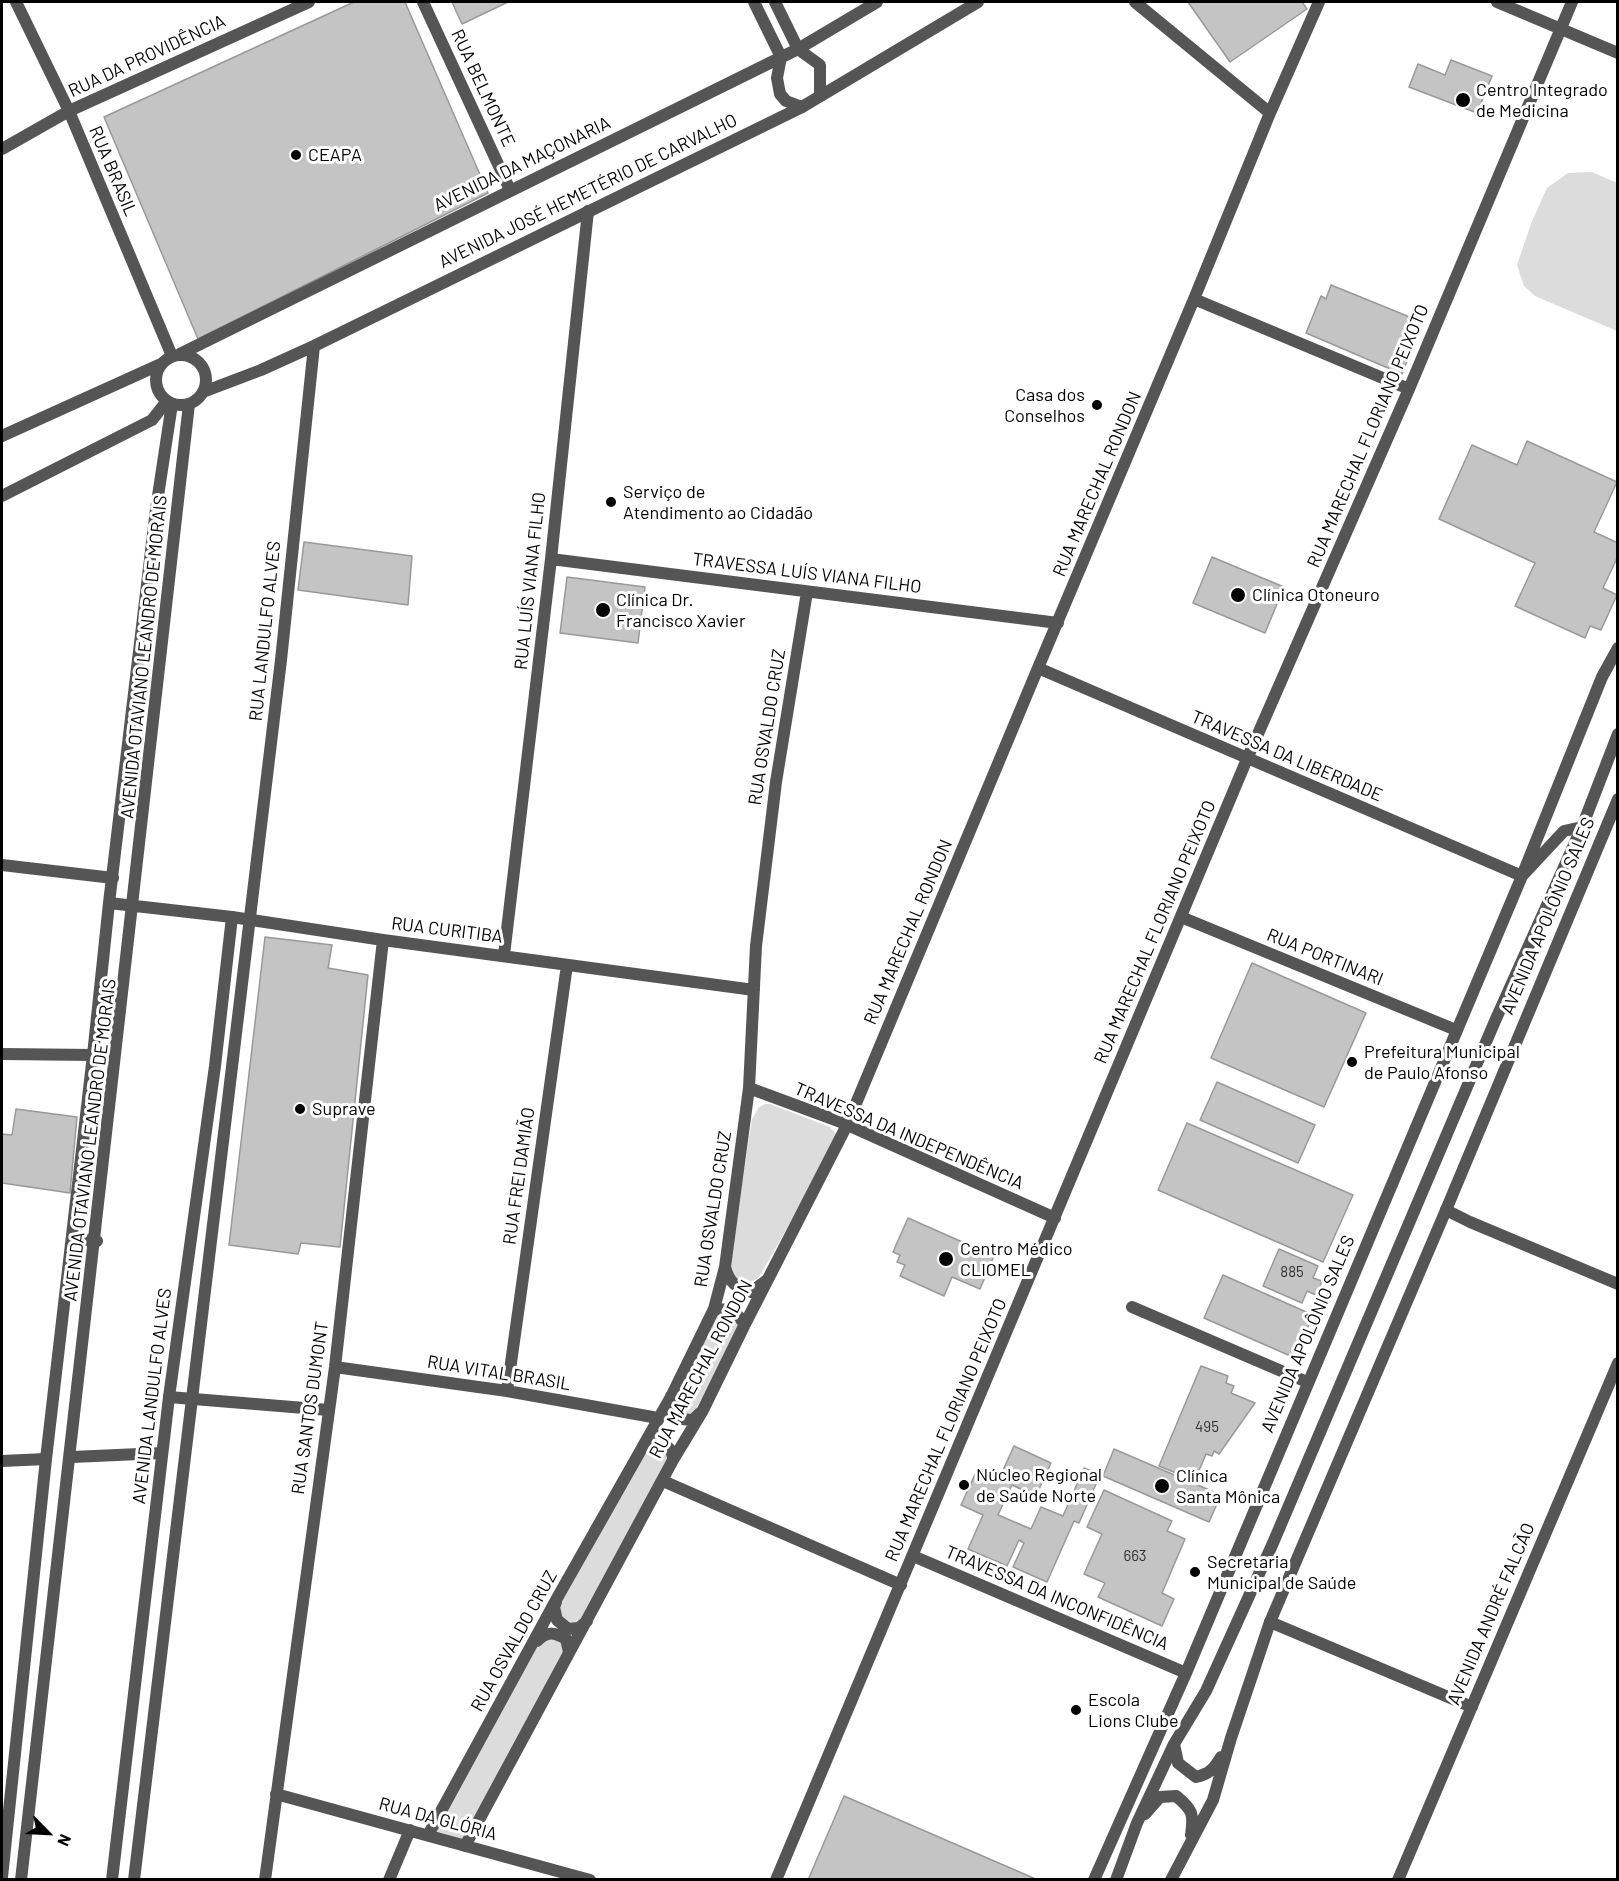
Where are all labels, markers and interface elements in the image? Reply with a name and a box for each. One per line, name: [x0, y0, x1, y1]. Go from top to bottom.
street label: RUA DA PROVIDÊNCIA: [65, 10, 229, 102]
street label: RUA BELMONTE: [446, 26, 520, 150]
place label: Centro Integrado de Medicina: [1476, 79, 1608, 122]
marker: Centro Integrado de Medicina: [1454, 91, 1472, 109]
street label: AVENIDA JOSÉ HEMETÉRIO DE CARVALHO: [435, 109, 741, 273]
street label: AVENIDA DA MAÇONARIA: [430, 112, 614, 216]
street label: RUA BRASIL: [84, 123, 142, 219]
place label: CEAPA: [308, 144, 362, 166]
marker: CEAPA: [289, 148, 303, 162]
street label: RUA MARECHAL FLORIANO PEIXOTO: [1303, 301, 1433, 571]
place label: Casa dos Conselhos: [1004, 384, 1085, 426]
street label: RUA MARECHAL RONDON: [1048, 388, 1146, 580]
marker: Casa dos Conselhos: [1090, 398, 1104, 412]
place label: Serviço de Atendimento ao Cidadão: [623, 481, 813, 524]
street label: RUA LUÍS VIANA FILHO: [510, 491, 550, 671]
street label: AVENIDA OTAVIANO LEANDRO DE MORAIS: [116, 494, 172, 820]
marker: Serviço de Atendimento ao Cidadão: [604, 495, 618, 509]
street label: RUA LANDULFO ALVES: [245, 540, 285, 722]
street label: TRAVESSA LUÍS VIANA FILHO: [691, 548, 923, 598]
place label: Clínica Otoneuro: [1252, 584, 1380, 606]
marker: Clínica Otoneuro: [1229, 586, 1247, 604]
place label: Clínica Dr. Francisco Xavier: [616, 589, 745, 632]
marker: Clínica Dr. Francisco Xavier: [594, 601, 612, 619]
street label: RUA OSVALDO CRUZ: [744, 647, 790, 807]
street label: TRAVESSA DA LIBERDADE: [1188, 706, 1386, 806]
street label: RUA MARECHAL FLORIANO PEIXOTO: [1090, 797, 1220, 1067]
street label: AVENIDA APOLÔNIO SALES: [1497, 814, 1599, 1018]
street label: RUA MARECHAL RONDON: [859, 836, 957, 1028]
street label: RUA CURITIBA: [390, 912, 504, 948]
street label: RUA PORTINARI: [1264, 924, 1386, 990]
street label: AVENIDA OTAVIANO LEANDRO DE MORAIS: [59, 977, 121, 1303]
place label: Prefeitura Municipal de Paulo Afonso: [1364, 1041, 1520, 1084]
marker: Prefeitura Municipal de Paulo Afonso: [1345, 1055, 1359, 1069]
street label: TRAVESSA DA INDEPENDÊNCIA: [791, 1078, 1027, 1194]
place label: Suprave: [312, 1098, 376, 1120]
marker: Suprave: [293, 1102, 307, 1116]
street label: RUA FREI DAMIÃO: [499, 1106, 539, 1246]
street label: RUA OSVALDO CRUZ: [690, 1129, 736, 1289]
street label: AVENIDA APOLÔNIO SALES: [1257, 1232, 1359, 1436]
place label: Centro Médico CLIOMEL: [960, 1238, 1073, 1280]
marker: Centro Médico CLIOMEL: [937, 1250, 955, 1268]
house number: 885: [1280, 1263, 1304, 1281]
street label: RUA MARECHAL RONDON: [645, 1276, 757, 1462]
street label: AVENIDA LANDULFO ALVES: [128, 1287, 176, 1505]
street label: RUA MARECHAL FLORIANO PEIXOTO: [881, 1295, 1011, 1565]
street label: RUA SANTOS DUMONT: [287, 1320, 333, 1496]
street label: RUA VITAL BRASIL: [426, 1351, 572, 1395]
house number: 495: [1195, 1418, 1219, 1436]
place label: Núcleo Regional de Saúde Norte: [976, 1464, 1102, 1506]
place label: Clínica Santa Mônica: [1176, 1465, 1280, 1508]
marker: Clínica Santa Mônica: [1153, 1477, 1171, 1495]
marker: Núcleo Regional de Saúde Norte: [957, 1478, 971, 1492]
street label: AVENIDA ANDRÉ FALCÃO: [1443, 1520, 1539, 1708]
street label: TRAVESSA DA INCONFIDÊNCIA: [942, 1541, 1172, 1655]
house number: 663: [1123, 1547, 1147, 1565]
place label: Secretaria Municipal de Saúde: [1207, 1551, 1356, 1594]
marker: Secretaria Municipal de Saúde: [1188, 1565, 1202, 1579]
street label: RUA OSVALDO CRUZ: [466, 1567, 562, 1715]
place label: Escola Lions Clube: [1088, 1689, 1179, 1732]
marker: Escola Lions Clube: [1069, 1703, 1083, 1717]
street label: RUA DA GLÓRIA: [377, 1793, 499, 1845]
north arrow: [18, 1803, 78, 1863]
text: N: [54, 1832, 76, 1849]

